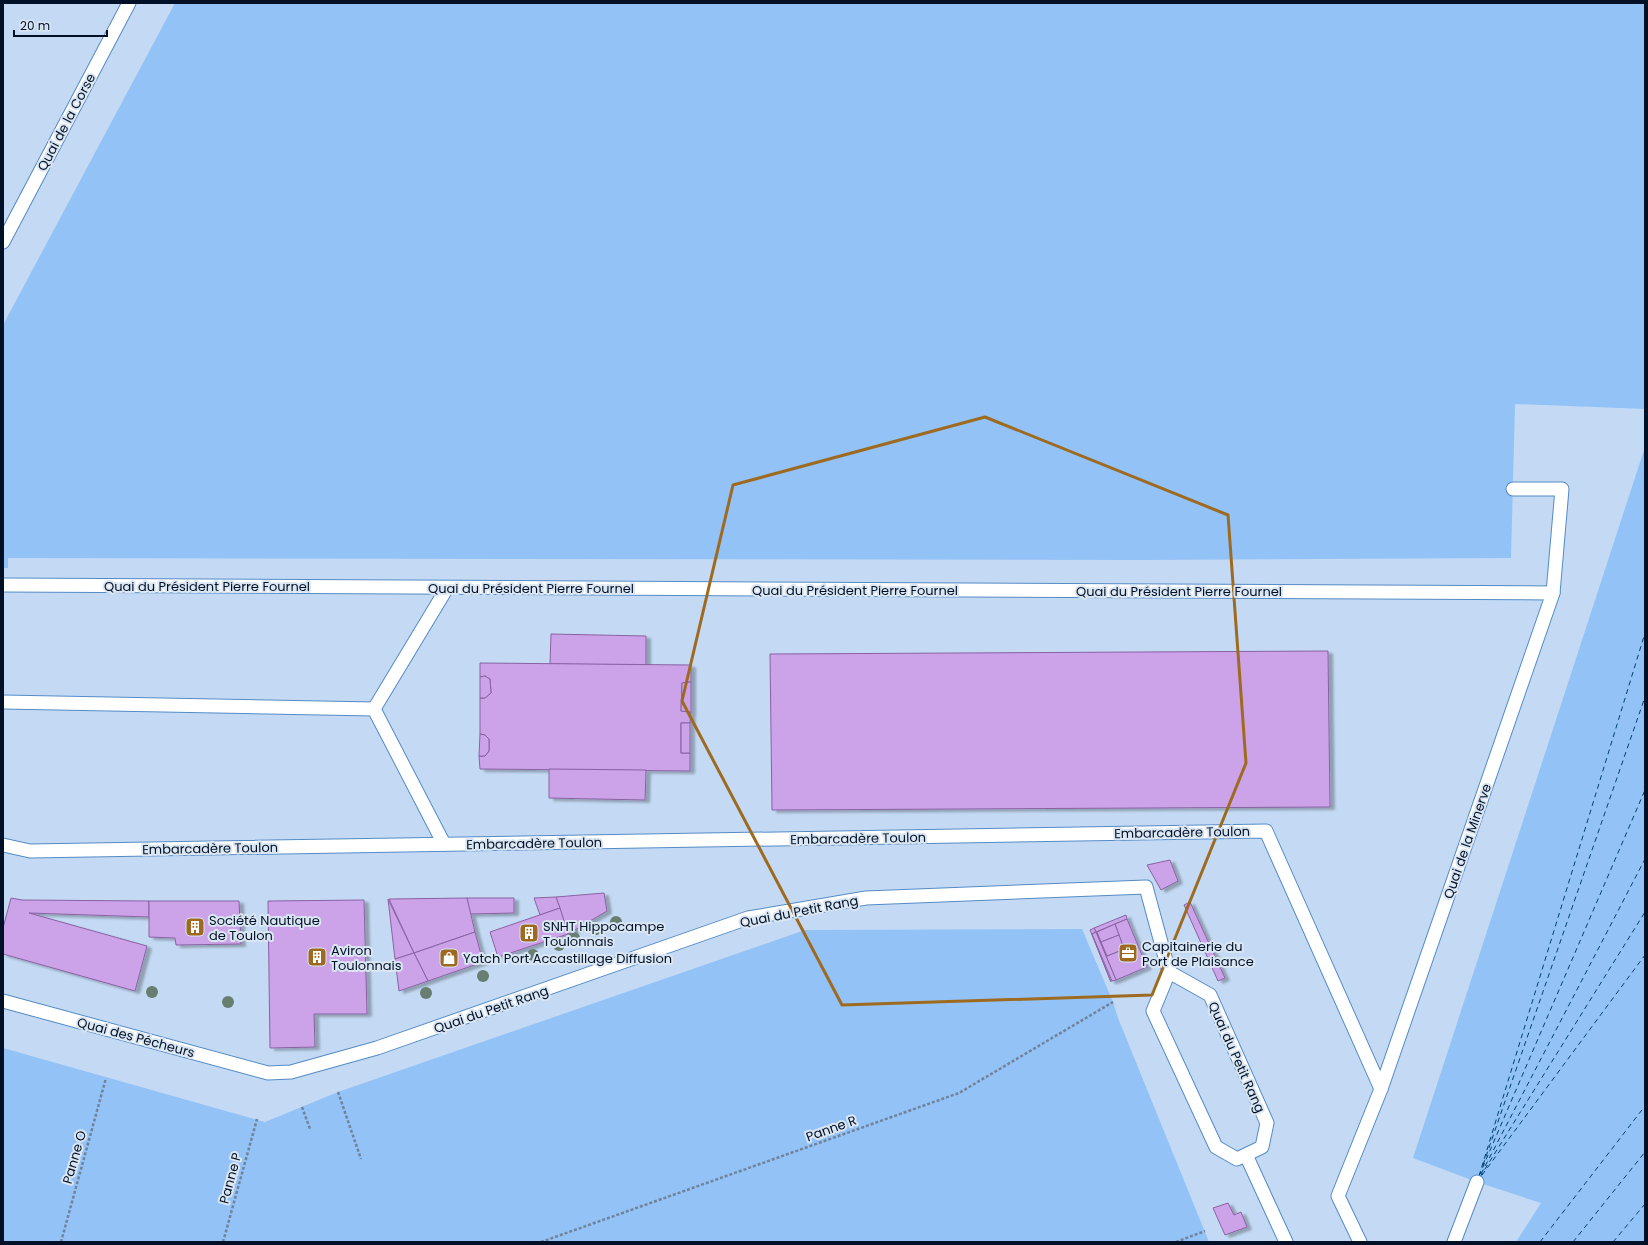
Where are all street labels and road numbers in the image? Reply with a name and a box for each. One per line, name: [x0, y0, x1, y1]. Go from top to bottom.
street label: Quai de la Corse: [33, 70, 100, 174]
street label: Quai du Président Pierre Fournel: [104, 577, 310, 596]
street label: Quai du Président Pierre Fournel: [428, 579, 634, 598]
street label: Quai du Président Pierre Fournel: [752, 581, 958, 600]
street label: Quai du Président Pierre Fournel: [1076, 582, 1282, 601]
street label: Quai de la Minerve: [1439, 781, 1496, 901]
street label: Embarcadère Toulon: [1114, 822, 1250, 843]
street label: Embarcadère Toulon: [790, 828, 926, 849]
street label: Embarcadère Toulon: [466, 833, 602, 854]
street label: Embarcadère Toulon: [142, 838, 278, 859]
street label: Quai du Petit Rang: [738, 891, 860, 932]
street label: Quai du Petit Rang: [431, 981, 551, 1038]
street label: Quai du Petit Rang: [1203, 998, 1270, 1116]
street label: Quai des Pécheurs: [75, 1013, 197, 1062]
street label: Panne R: [803, 1111, 859, 1146]
street label: Panne O: [58, 1128, 91, 1186]
street label: Panne P: [215, 1150, 247, 1206]

